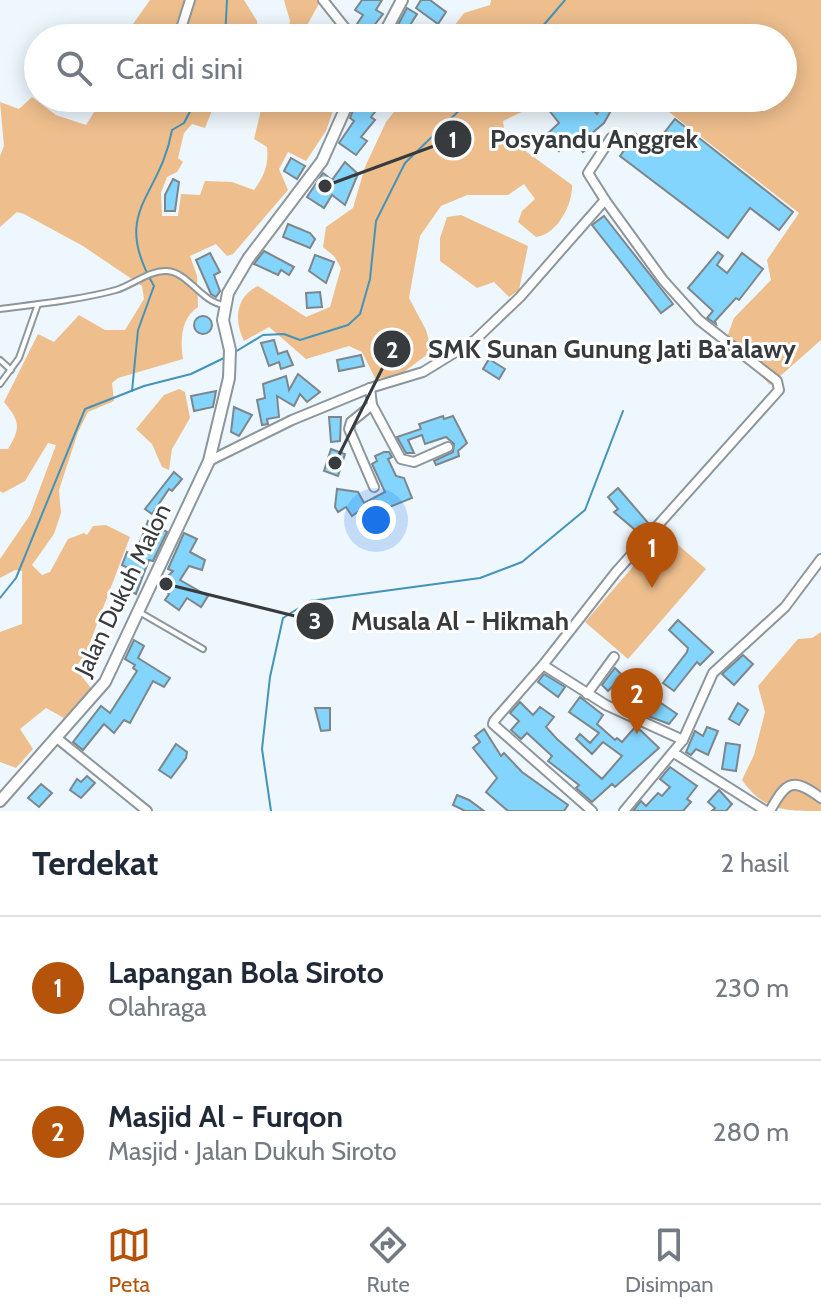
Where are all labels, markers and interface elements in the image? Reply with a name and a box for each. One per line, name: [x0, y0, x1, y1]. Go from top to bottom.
search box: [24, 24, 797, 112]
icon: search: [52, 46, 96, 90]
text: Cari di sini: [116, 50, 243, 87]
callout: Posyandu Anggrek: [433, 114, 714, 164]
text: Posyandu Anggrek: [490, 123, 698, 155]
text: 1: [449, 125, 457, 154]
callout: SMK Sunan Gunung Jati Ba'alawy: [372, 324, 812, 374]
text: SMK Sunan Gunung Jati Ba'alawy: [428, 333, 796, 365]
text: 2: [386, 335, 398, 364]
street label: Jalan Dukuh Malon: [68, 499, 177, 682]
your location: [356, 500, 396, 540]
pin: 1: [626, 522, 678, 588]
callout: Musala Al - Hikmah: [295, 596, 585, 646]
text: Musala Al - Hikmah: [351, 605, 569, 637]
text: 3: [309, 606, 321, 635]
pin: 2: [611, 668, 663, 734]
text: Terdekat: [32, 842, 158, 884]
text: 2 hasil: [721, 847, 789, 879]
text: Lapangan Bola Siroto: [108, 954, 384, 991]
text: 1: [53, 972, 63, 1004]
text: 230 m: [715, 972, 789, 1004]
text: Olahraga: [108, 991, 207, 1023]
text: Masjid Al - Furqon: [108, 1098, 343, 1135]
text: 2: [51, 1116, 65, 1148]
text: 280 m: [713, 1116, 789, 1148]
text: Masjid · Jalan Dukuh Siroto: [108, 1135, 396, 1167]
tab: Peta: [107, 1223, 151, 1298]
tab: Rute: [366, 1223, 410, 1298]
tab: Disimpan: [625, 1223, 714, 1298]

